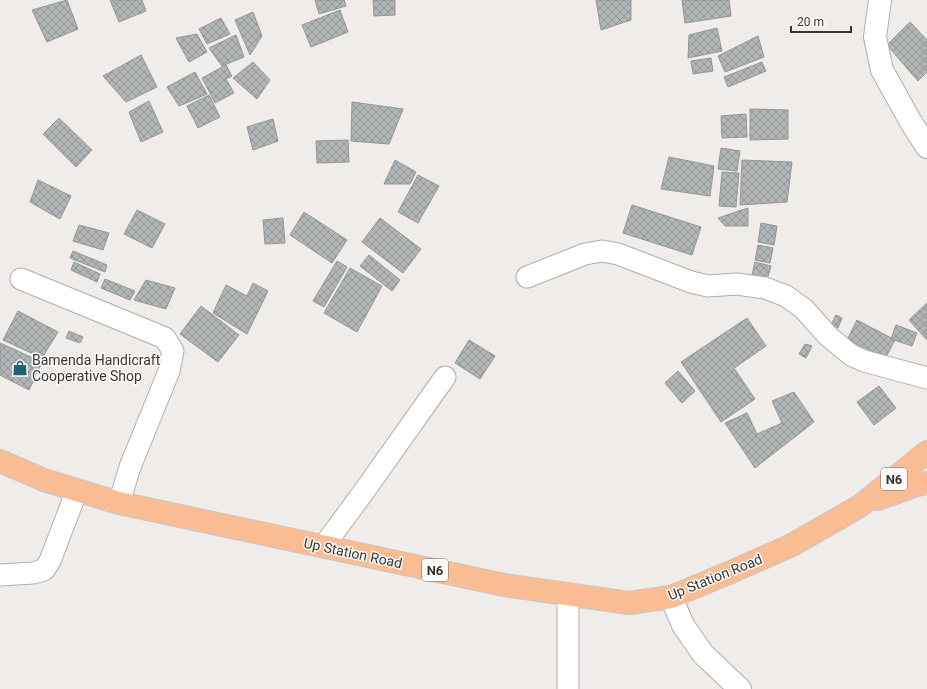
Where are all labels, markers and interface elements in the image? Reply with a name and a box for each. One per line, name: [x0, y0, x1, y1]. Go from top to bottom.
scale bar: [791, 8, 851, 34]
text: 20 m: [797, 15, 824, 29]
place label: Bamenda Handicraft Cooperative Shop: [32, 352, 161, 384]
shop icon: Bamenda Handicraft Cooperative Shop: [11, 359, 29, 377]
road number: N6: [881, 468, 907, 490]
street label: Up Station Road: [302, 535, 404, 571]
street label: Up Station Road: [666, 551, 764, 603]
road number: N6: [422, 559, 448, 581]

